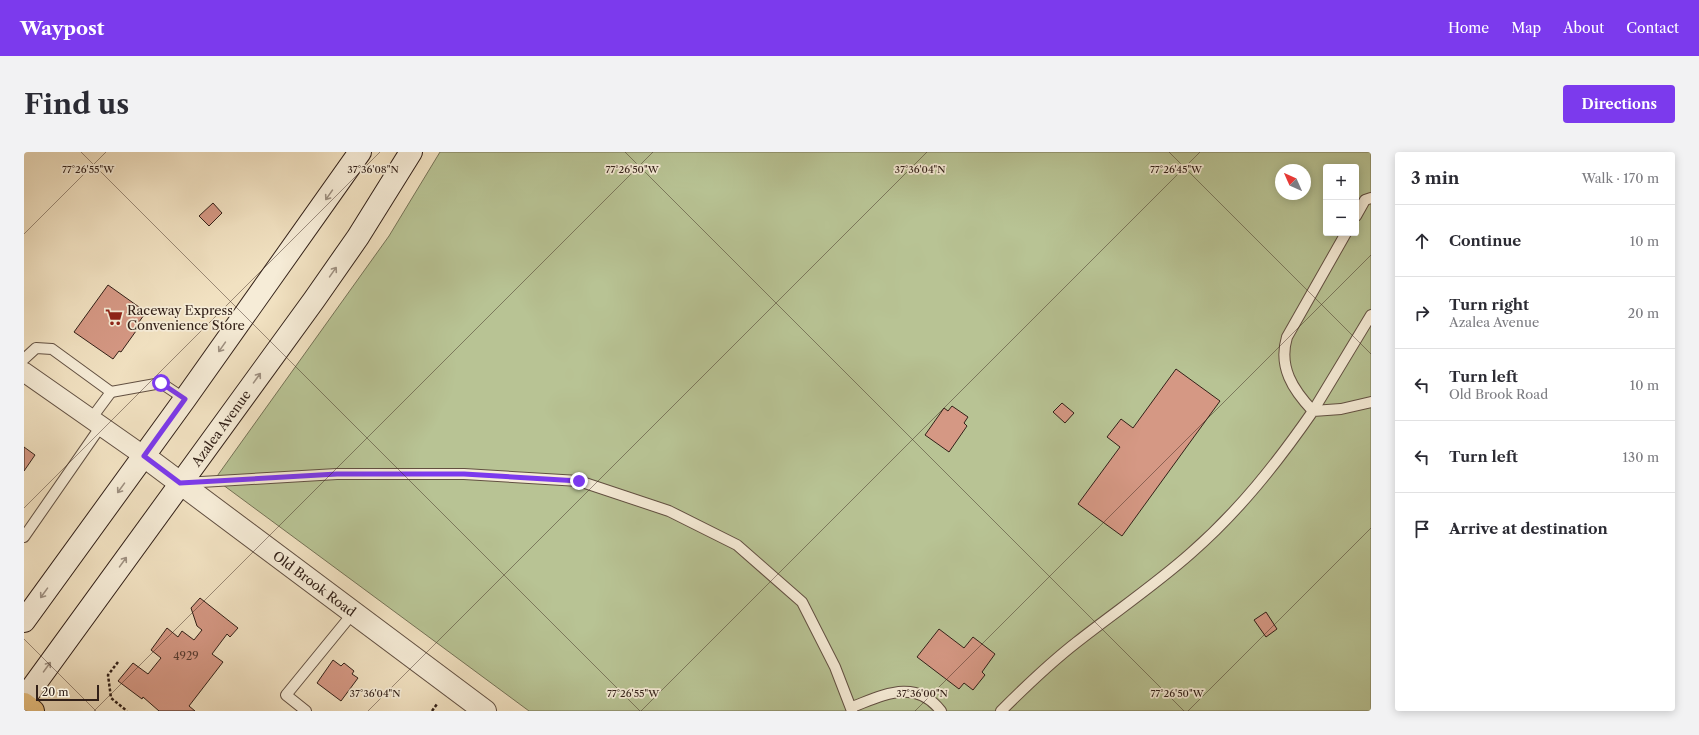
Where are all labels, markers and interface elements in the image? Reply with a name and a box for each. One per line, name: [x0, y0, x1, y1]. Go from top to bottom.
text: Waypost: [20, 17, 104, 40]
text: Home: [1448, 19, 1489, 37]
text: Map: [1511, 19, 1541, 37]
text: About: [1563, 19, 1604, 37]
text: Contact: [1626, 19, 1679, 37]
button: Directions: [1563, 85, 1675, 123]
text: Find us: [24, 87, 129, 121]
text: 77°26'55"W: [62, 163, 115, 176]
text: 37°36'08"N: [347, 163, 399, 176]
text: 77°26'50"W: [605, 163, 660, 176]
text: 37°36'04"N: [894, 163, 946, 176]
text: 77°26'45"W: [1150, 163, 1203, 176]
north arrow: [1275, 164, 1311, 200]
map controls: [1323, 164, 1359, 236]
button: +: [1323, 164, 1359, 200]
text: 3 min: [1411, 168, 1460, 188]
text: Walk · 170 m: [1582, 170, 1659, 186]
one-way arrow: [325, 190, 333, 201]
button: −: [1323, 200, 1359, 236]
icon: ahead: [1411, 230, 1433, 252]
text: Continue: [1449, 231, 1521, 250]
text: 10 m: [1630, 233, 1659, 249]
one-way arrow: [329, 267, 337, 278]
text: Turn right: [1449, 295, 1529, 314]
place label: Raceway Express Convenience Store: [127, 302, 245, 333]
icon: right: [1411, 302, 1433, 324]
text: 20 m: [1628, 305, 1659, 321]
supermarket icon: Raceway Express Convenience Store: [104, 307, 124, 327]
text: Azalea Avenue: [1449, 314, 1539, 330]
one-way arrow: [218, 341, 226, 352]
text: Turn left: [1449, 367, 1518, 386]
one-way arrow: [253, 372, 262, 383]
route start: [152, 374, 170, 392]
icon: left: [1411, 374, 1433, 396]
text: 10 m: [1630, 377, 1659, 393]
text: Old Brook Road: [1449, 386, 1548, 402]
street label: Azalea Avenue: [187, 387, 254, 470]
icon: left: [1411, 446, 1433, 468]
text: Turn left: [1449, 447, 1518, 466]
text: 130 m: [1623, 449, 1659, 465]
route end: [570, 472, 588, 490]
one-way arrow: [116, 482, 125, 493]
icon: arrive: [1411, 518, 1433, 540]
text: Arrive at destination: [1449, 519, 1608, 538]
street label: Old Brook Road: [270, 547, 359, 620]
one-way arrow: [119, 557, 127, 568]
one-way arrow: [40, 587, 48, 598]
house number: 4929: [173, 649, 199, 663]
one-way arrow: [43, 662, 51, 673]
scale bar: [36, 683, 99, 702]
text: 20 m: [42, 685, 68, 699]
text: 37°36'04"N: [349, 687, 401, 700]
text: 77°26'55"W: [607, 687, 660, 700]
text: 37°36'00"N: [896, 687, 948, 700]
text: 77°26'50"W: [1150, 687, 1205, 700]

